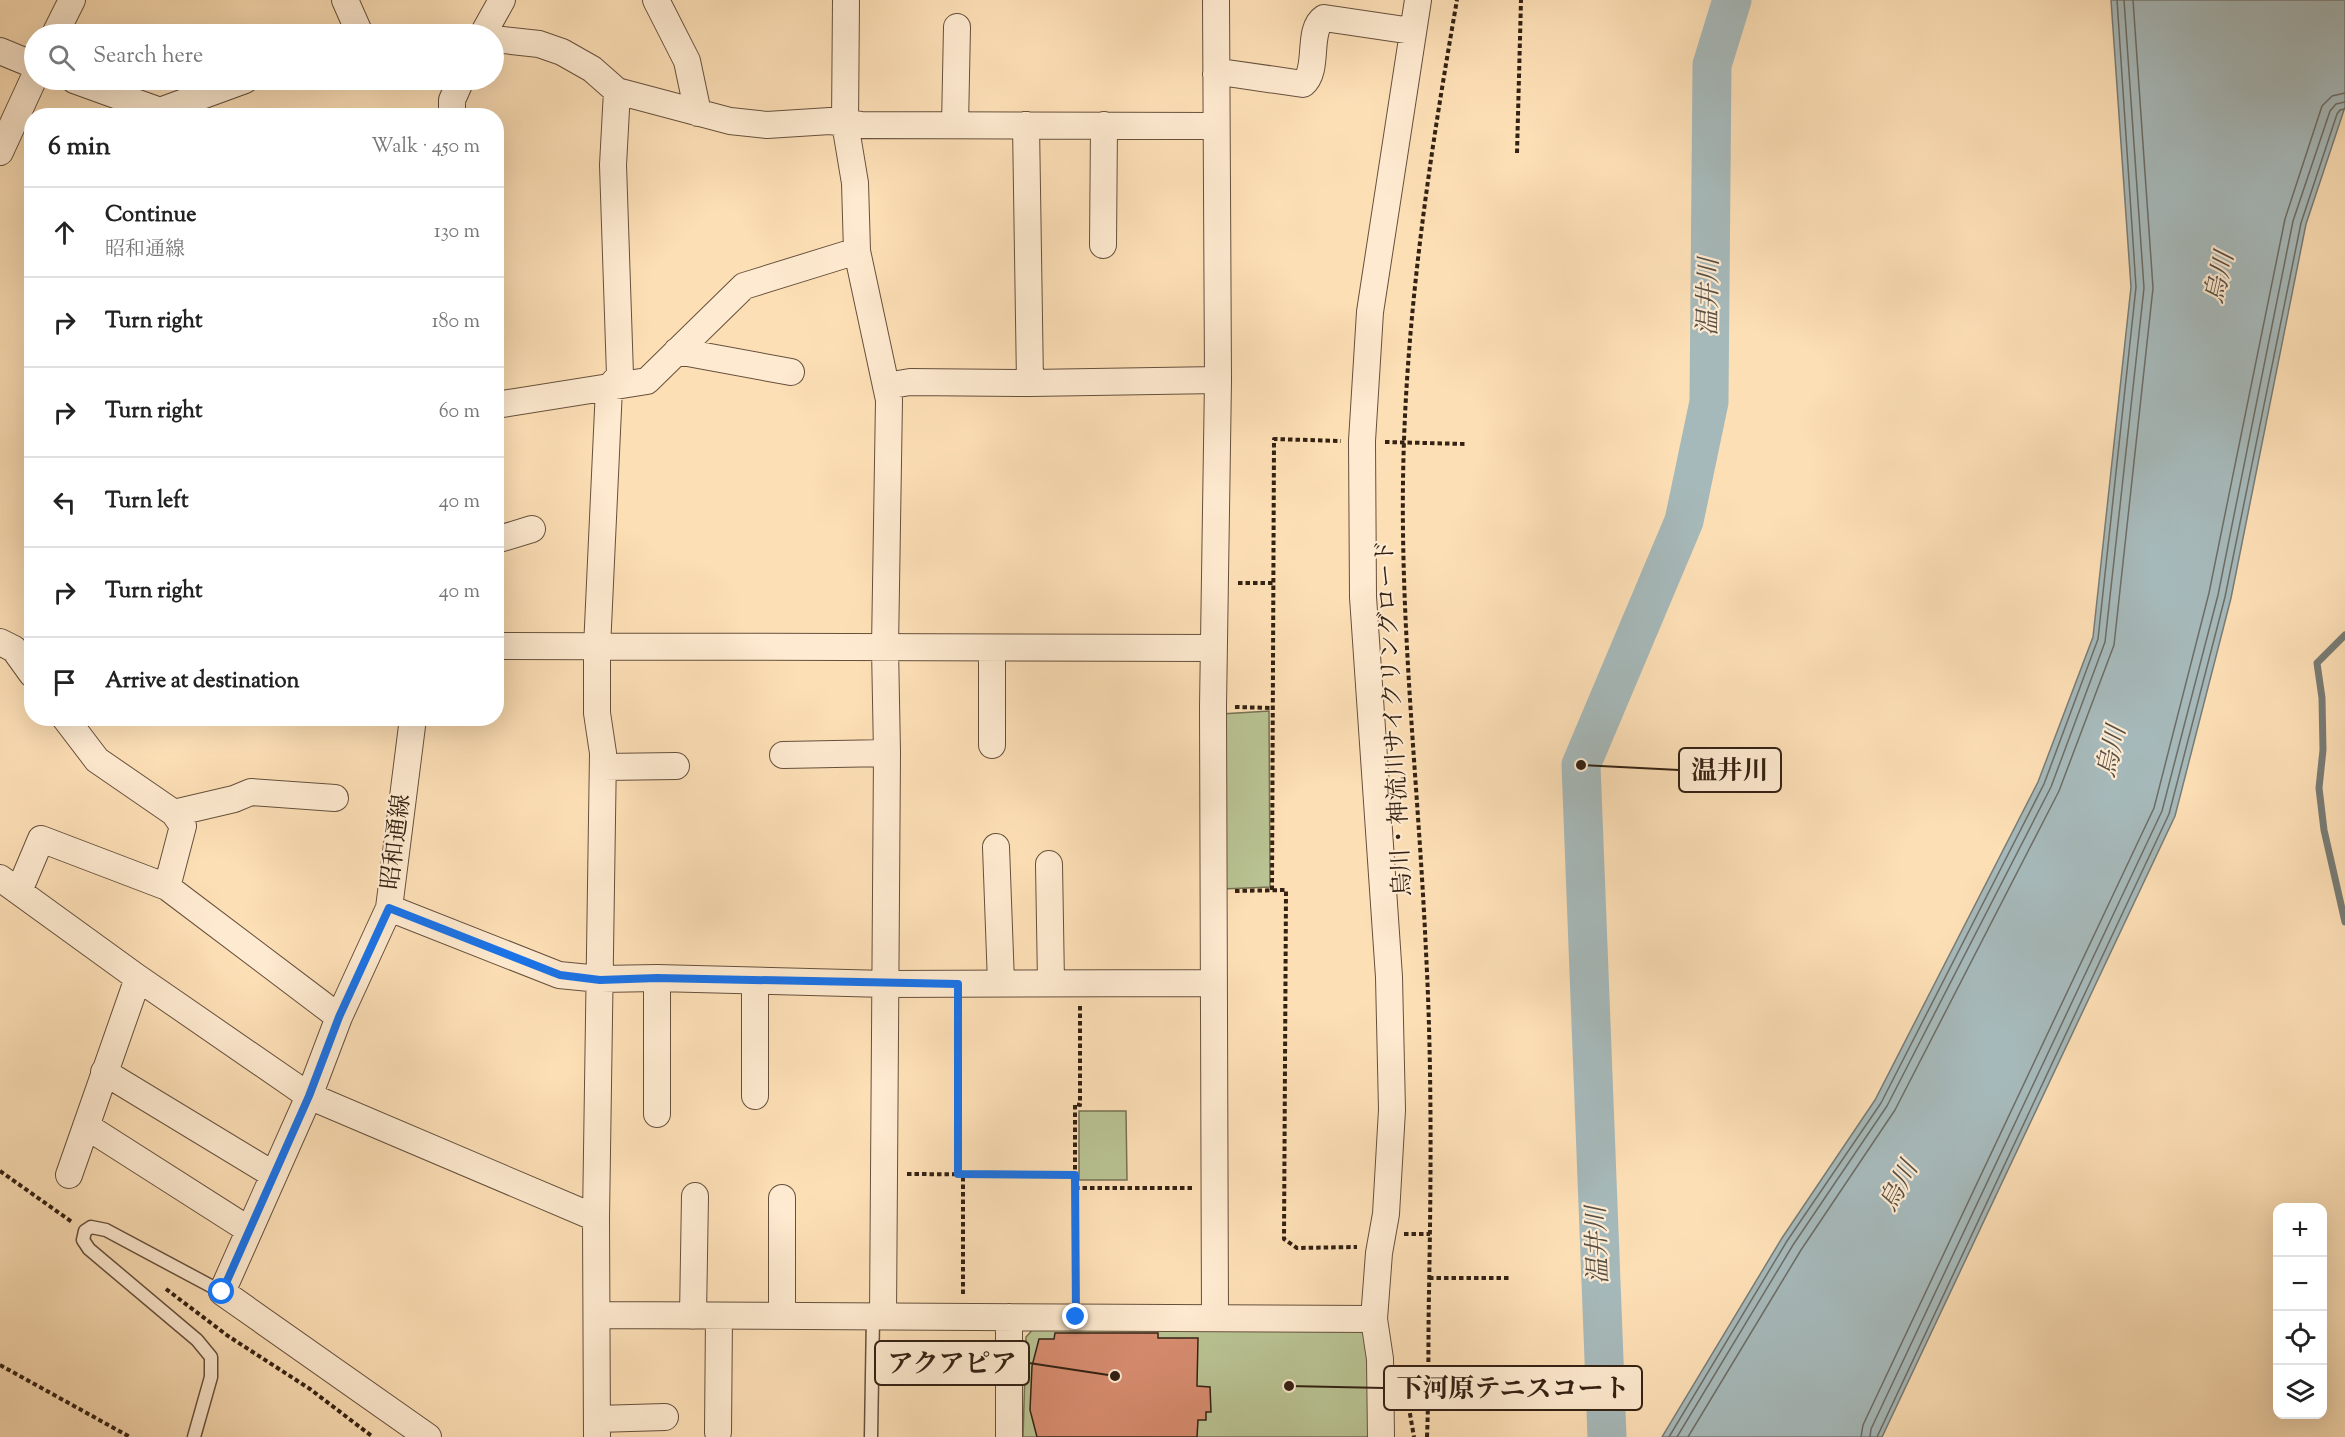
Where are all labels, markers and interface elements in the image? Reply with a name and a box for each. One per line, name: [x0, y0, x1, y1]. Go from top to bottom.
search box: [24, 24, 504, 90]
icon: search: [45, 41, 78, 74]
text: Search here: [93, 41, 203, 73]
text: 6 min: [48, 129, 111, 166]
text: Walk · 450 m: [371, 133, 480, 162]
text: Continue: [105, 200, 196, 232]
icon: ahead: [48, 216, 81, 249]
text: 130 m: [434, 218, 480, 247]
text: 昭和通線: [105, 236, 185, 265]
water label: 烏川: [2197, 246, 2246, 308]
water label: 温井川: [1691, 255, 1729, 336]
icon: right: [48, 306, 81, 339]
text: Turn right: [105, 306, 202, 338]
text: 180 m: [432, 308, 480, 337]
icon: right: [48, 396, 81, 429]
text: Turn right: [105, 396, 202, 428]
text: 60 m: [439, 398, 480, 427]
icon: left: [48, 486, 81, 519]
text: Turn left: [105, 486, 188, 518]
text: 40 m: [439, 488, 480, 517]
street label: 烏川・神流川サイクリングロード: [1369, 539, 1421, 897]
icon: right: [48, 576, 81, 609]
text: Turn right: [105, 576, 202, 608]
text: 40 m: [439, 578, 480, 607]
icon: arrive: [48, 666, 81, 699]
text: Arrive at destination: [105, 666, 300, 698]
water label: 烏川: [2089, 720, 2138, 782]
callout: 温井川: [1679, 748, 1781, 792]
text: 温井川: [1691, 754, 1769, 791]
street label: 昭和通線: [374, 792, 420, 892]
water label: 烏川: [1871, 1153, 1930, 1219]
water label: 温井川: [1579, 1202, 1619, 1285]
map controls: [2273, 1203, 2327, 1419]
button: +: [2273, 1203, 2327, 1257]
button: −: [2273, 1257, 2327, 1311]
route start: [208, 1278, 234, 1304]
route end: [1062, 1303, 1088, 1329]
button: locate: [2273, 1311, 2327, 1365]
callout: アクアピア: [875, 1341, 1029, 1385]
text: アクアピア: [887, 1347, 1017, 1384]
button: layers: [2273, 1365, 2327, 1419]
callout: 下河原テニスコート: [1384, 1366, 1642, 1410]
text: 下河原テニスコート: [1397, 1372, 1629, 1409]

